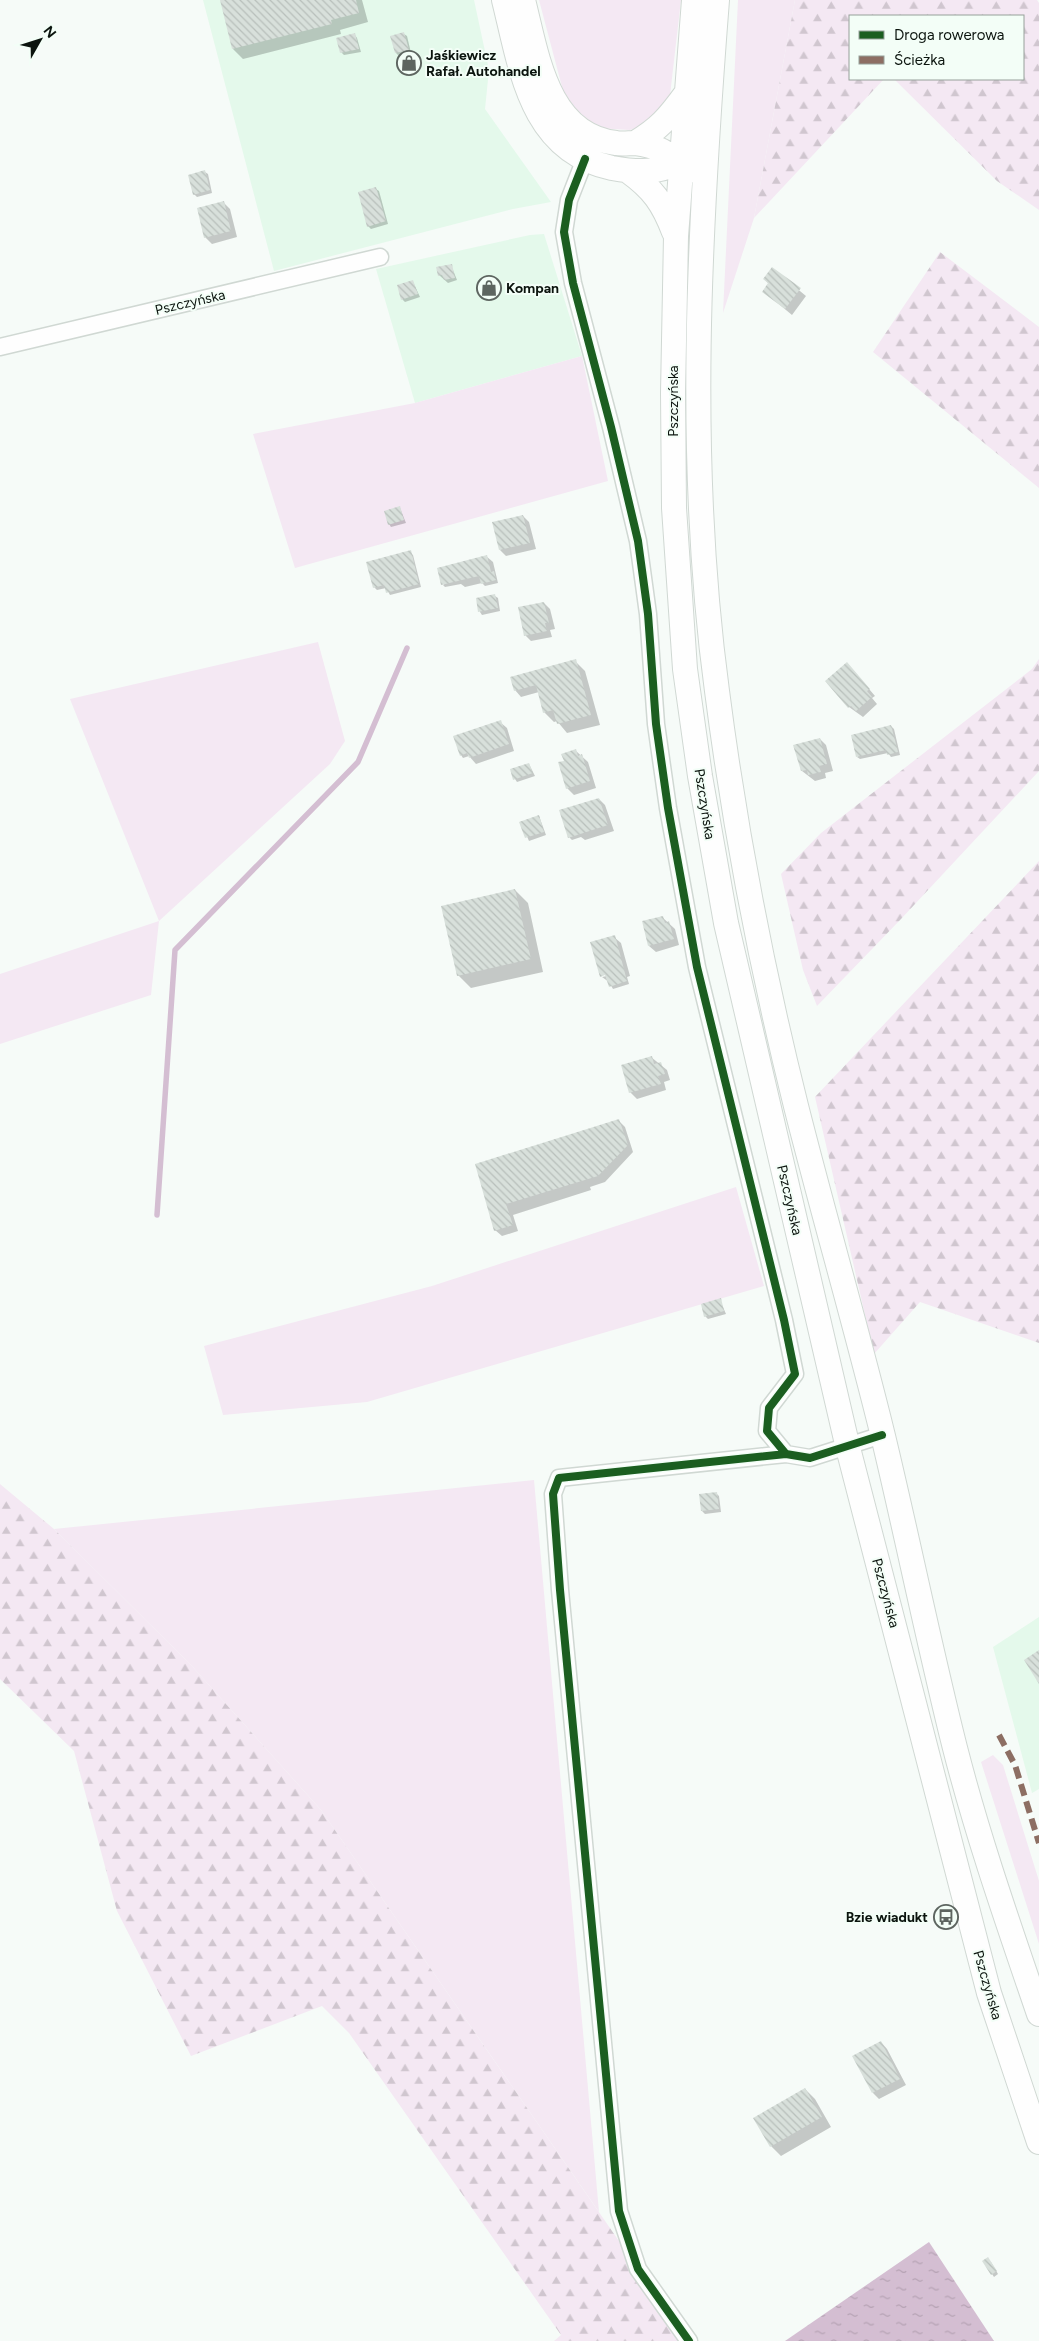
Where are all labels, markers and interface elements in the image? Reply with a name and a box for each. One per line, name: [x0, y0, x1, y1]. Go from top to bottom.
north arrow: [15, 15, 65, 65]
legend: [849, 15, 1024, 80]
text: N: [40, 23, 60, 42]
text: Droga rowerowa: [894, 26, 1004, 44]
place label: Jaśkiewicz Rafał. Autohandel: [426, 47, 541, 80]
shop icon: Jaśkiewicz Rafał. Autohandel: [396, 50, 422, 76]
text: Ścieżka: [894, 51, 945, 69]
shop icon: Kompan: [476, 275, 502, 301]
place label: Kompan: [506, 280, 559, 297]
street label: Pszczyńska: [153, 286, 227, 319]
street label: Pszczyńska: [665, 365, 682, 437]
street label: Pszczyńska: [691, 768, 718, 841]
street label: Pszczyńska: [773, 1163, 806, 1237]
street label: Pszczyńska: [868, 1556, 903, 1630]
bus stop icon: Bzie wiadukt: [933, 1904, 959, 1930]
place label: Bzie wiadukt: [846, 1909, 928, 1926]
street label: Pszczyńska: [970, 1948, 1006, 2022]

